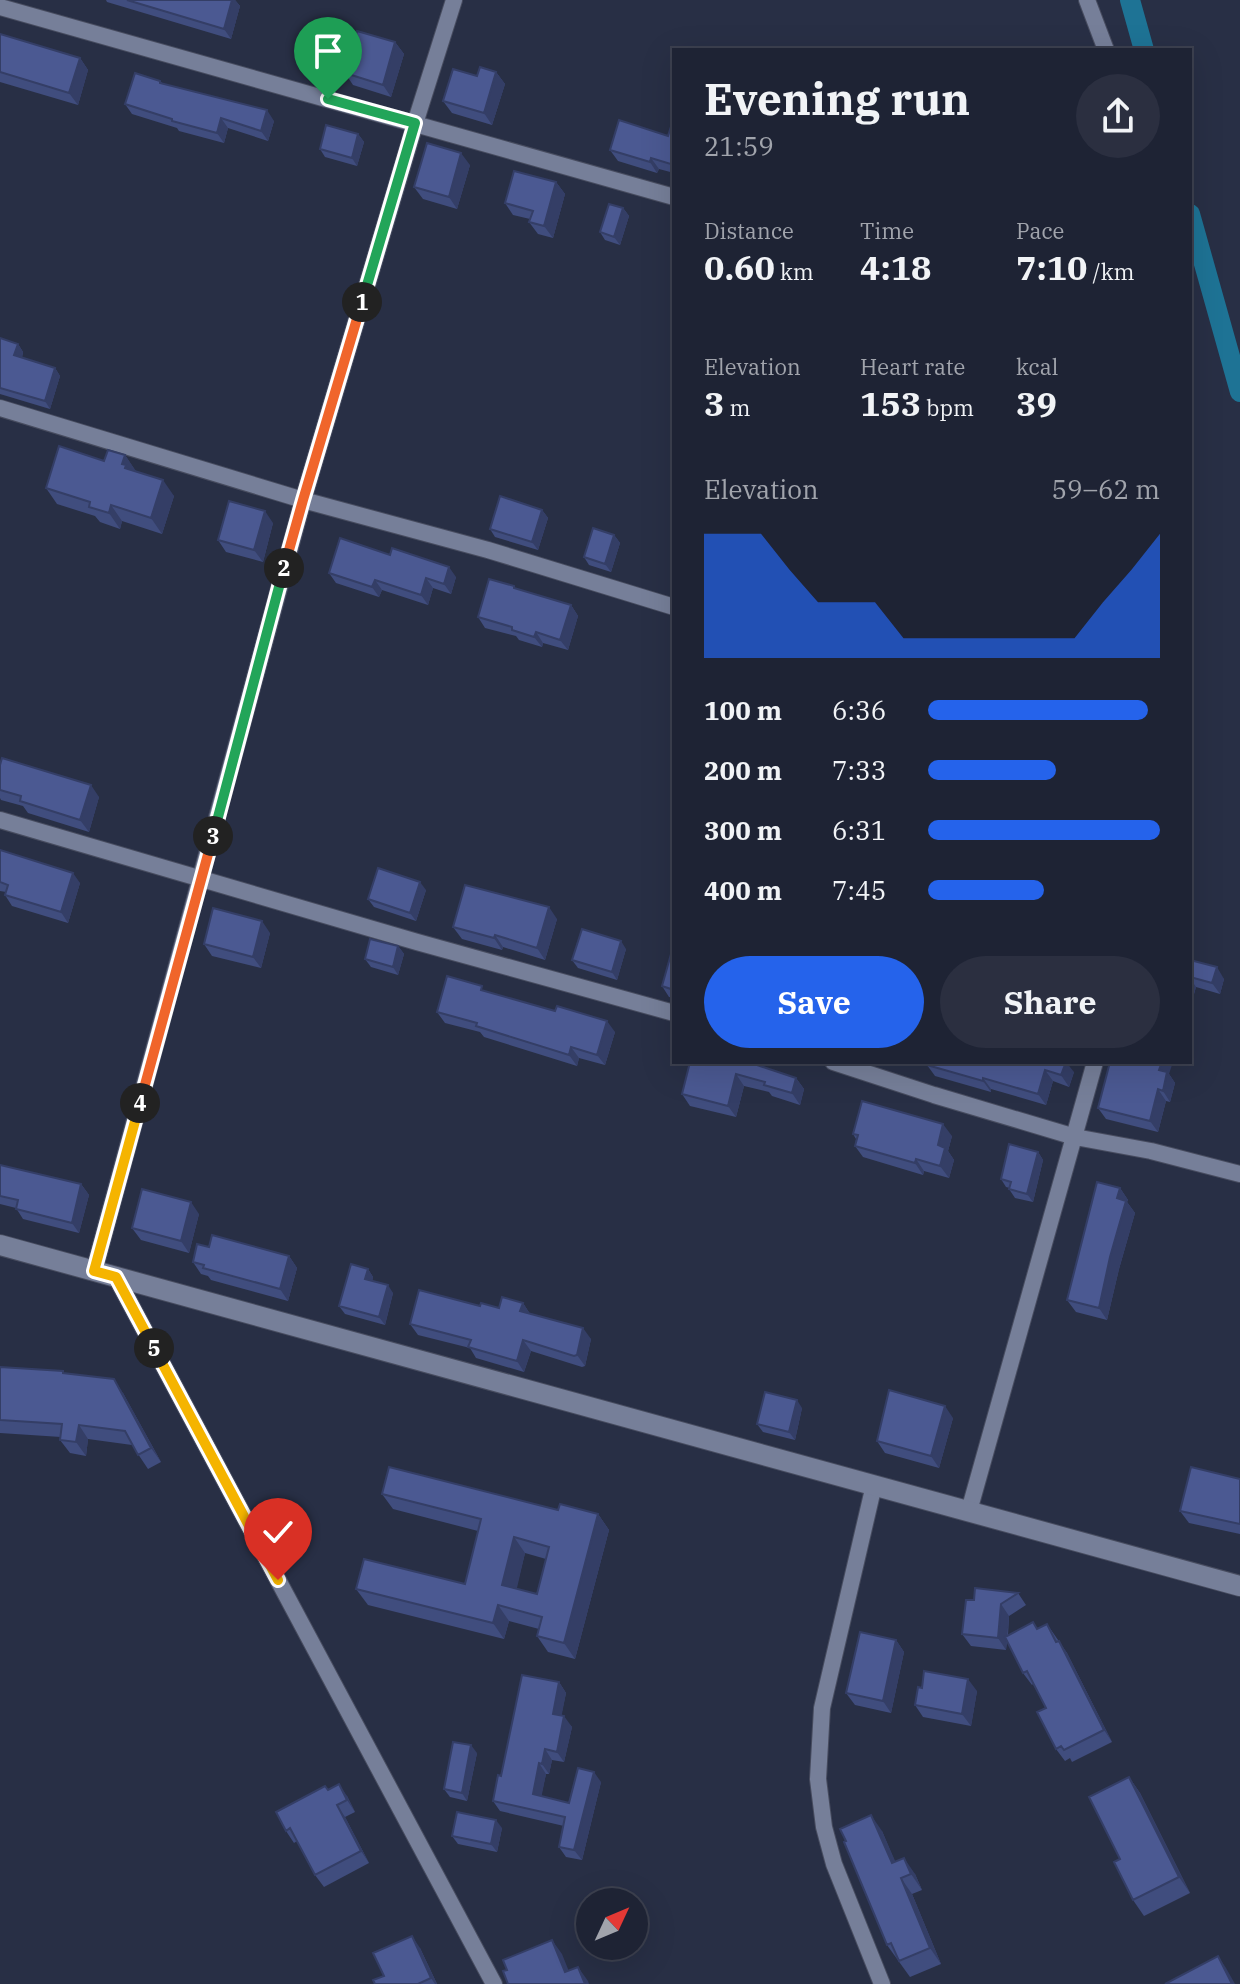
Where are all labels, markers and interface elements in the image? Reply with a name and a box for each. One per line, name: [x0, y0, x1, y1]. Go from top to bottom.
pin: [294, 17, 362, 99]
icon: arrive: [306, 29, 350, 73]
text: Evening run: [704, 70, 970, 127]
button: share: [1076, 74, 1160, 158]
text: 21:59: [704, 129, 774, 163]
text: Distance: [704, 216, 794, 245]
text: Time: [860, 216, 914, 245]
text: Pace: [1016, 216, 1064, 245]
text: 0.60: [704, 245, 775, 289]
text: 4:18: [860, 245, 932, 289]
text: 7:10: [1016, 245, 1088, 289]
text: km: [775, 257, 814, 286]
text: /km: [1088, 257, 1135, 286]
pin: 1: [342, 282, 382, 322]
text: 1: [355, 287, 369, 316]
text: Elevation: [704, 352, 801, 381]
text: Heart rate: [860, 352, 965, 381]
text: kcal: [1016, 352, 1058, 381]
text: 3: [704, 381, 724, 425]
text: 153: [860, 381, 921, 425]
text: 39: [1016, 381, 1057, 425]
text: m: [724, 393, 750, 422]
text: bpm: [921, 393, 974, 422]
text: Elevation: [704, 472, 819, 506]
text: 59–62 m: [1052, 472, 1160, 506]
pin: 2: [264, 548, 304, 588]
text: 2: [277, 553, 291, 582]
text: 100 m: [704, 693, 782, 727]
text: 6:36: [832, 693, 886, 727]
text: 200 m: [704, 753, 782, 787]
text: 7:33: [832, 753, 886, 787]
text: 300 m: [704, 813, 782, 847]
text: 6:31: [832, 813, 886, 847]
pin: 3: [193, 816, 233, 856]
text: 3: [206, 821, 220, 850]
text: 400 m: [704, 873, 782, 907]
text: 7:45: [832, 873, 886, 907]
button: Save: [704, 956, 924, 1048]
button: Share: [940, 956, 1160, 1048]
pin: 4: [120, 1083, 160, 1123]
text: 4: [133, 1088, 147, 1117]
pin: 5: [134, 1328, 174, 1368]
text: 5: [147, 1333, 161, 1362]
pin: [244, 1498, 312, 1580]
icon: check: [256, 1510, 300, 1554]
north arrow: [576, 1888, 648, 1960]
map controls: [576, 1888, 648, 1960]

